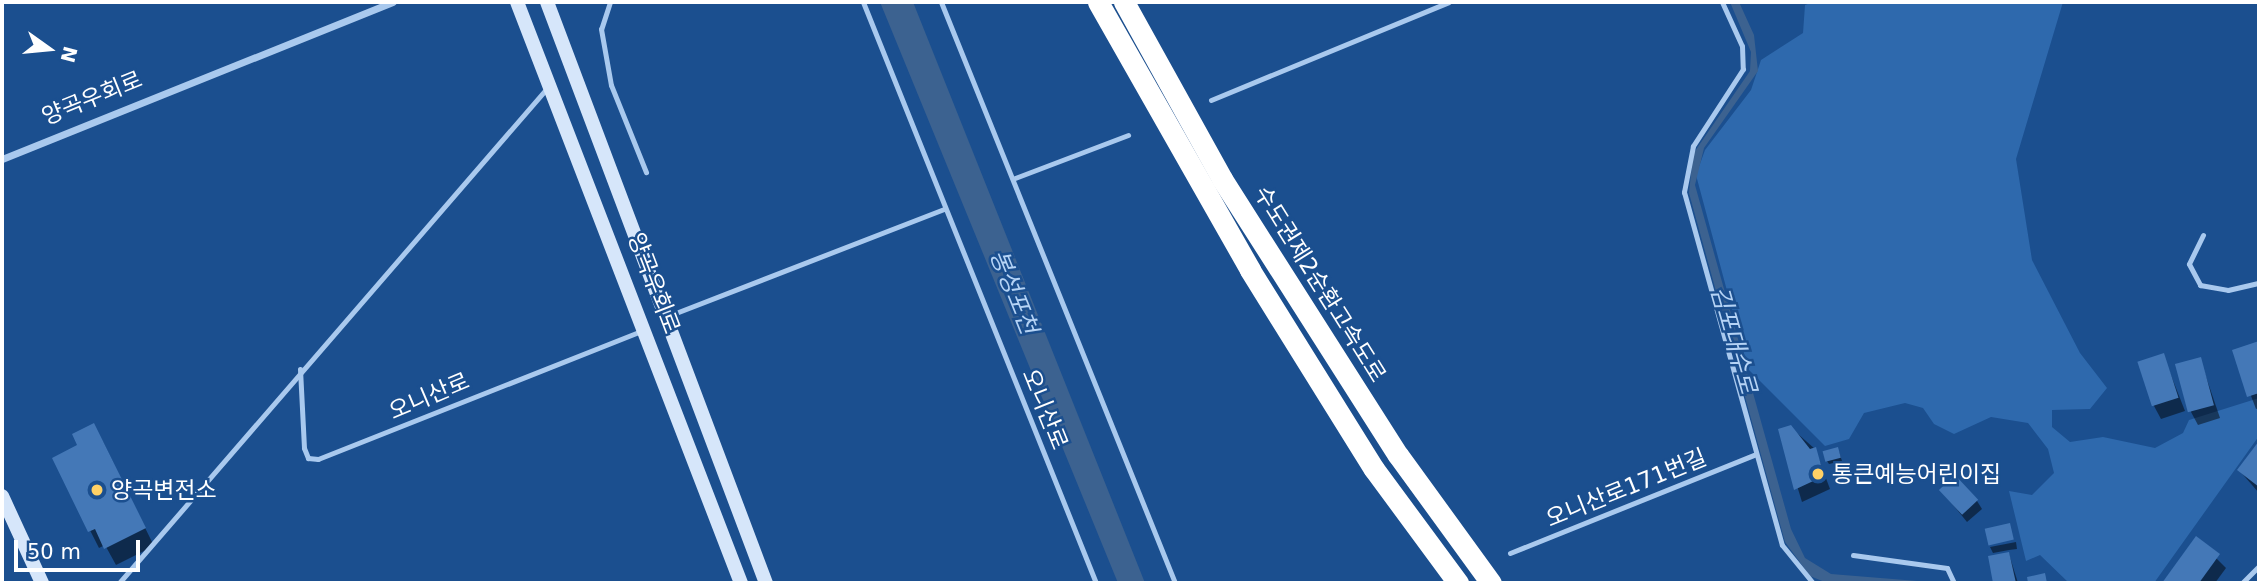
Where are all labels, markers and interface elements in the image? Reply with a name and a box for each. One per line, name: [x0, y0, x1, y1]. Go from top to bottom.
north arrow: [14, 14, 84, 84]
text: N: [57, 44, 82, 65]
street label: 양곡우회로: [38, 65, 146, 131]
street label: 수도권제2순환고속도로: [1248, 181, 1392, 387]
street label: 양곡우회로: [622, 229, 686, 337]
water label: 봉성포천: [983, 246, 1043, 338]
water label: 김포대수로: [1704, 283, 1762, 397]
street label: 오니산로: [1016, 365, 1074, 453]
street label: 오니산로: [385, 367, 473, 425]
street label: 오니산로171번길: [1542, 443, 1710, 533]
place label: 통큰예능어린이집: [1832, 460, 2001, 488]
marker: 통큰예능어린이집: [1810, 466, 1826, 482]
place label: 양곡변전소: [111, 476, 217, 504]
marker: 양곡변전소: [89, 482, 105, 498]
scale bar: [18, 526, 144, 570]
text: 50 m: [27, 540, 81, 564]

